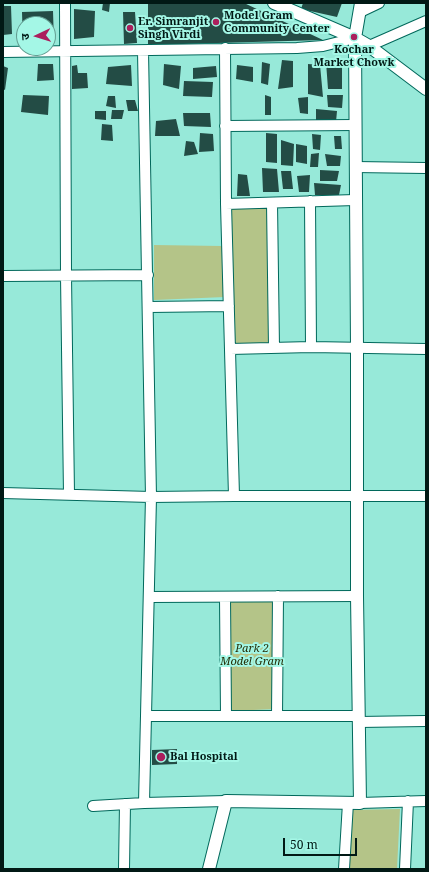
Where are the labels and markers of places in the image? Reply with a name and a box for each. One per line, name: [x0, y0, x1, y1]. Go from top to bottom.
place label: Model Gram Community Center: [224, 9, 330, 35]
place label: Er. Simranjit Singh Virdi: [138, 15, 208, 41]
marker: Model Gram Community Center: [211, 17, 221, 27]
marker: Er. Simranjit Singh Virdi: [125, 23, 135, 33]
marker: Kochar Market Chowk: [349, 32, 359, 42]
place label: Kochar Market Chowk: [313, 43, 395, 69]
place label: Bal Hospital: [170, 750, 238, 764]
marker: Bal Hospital: [155, 751, 167, 763]

